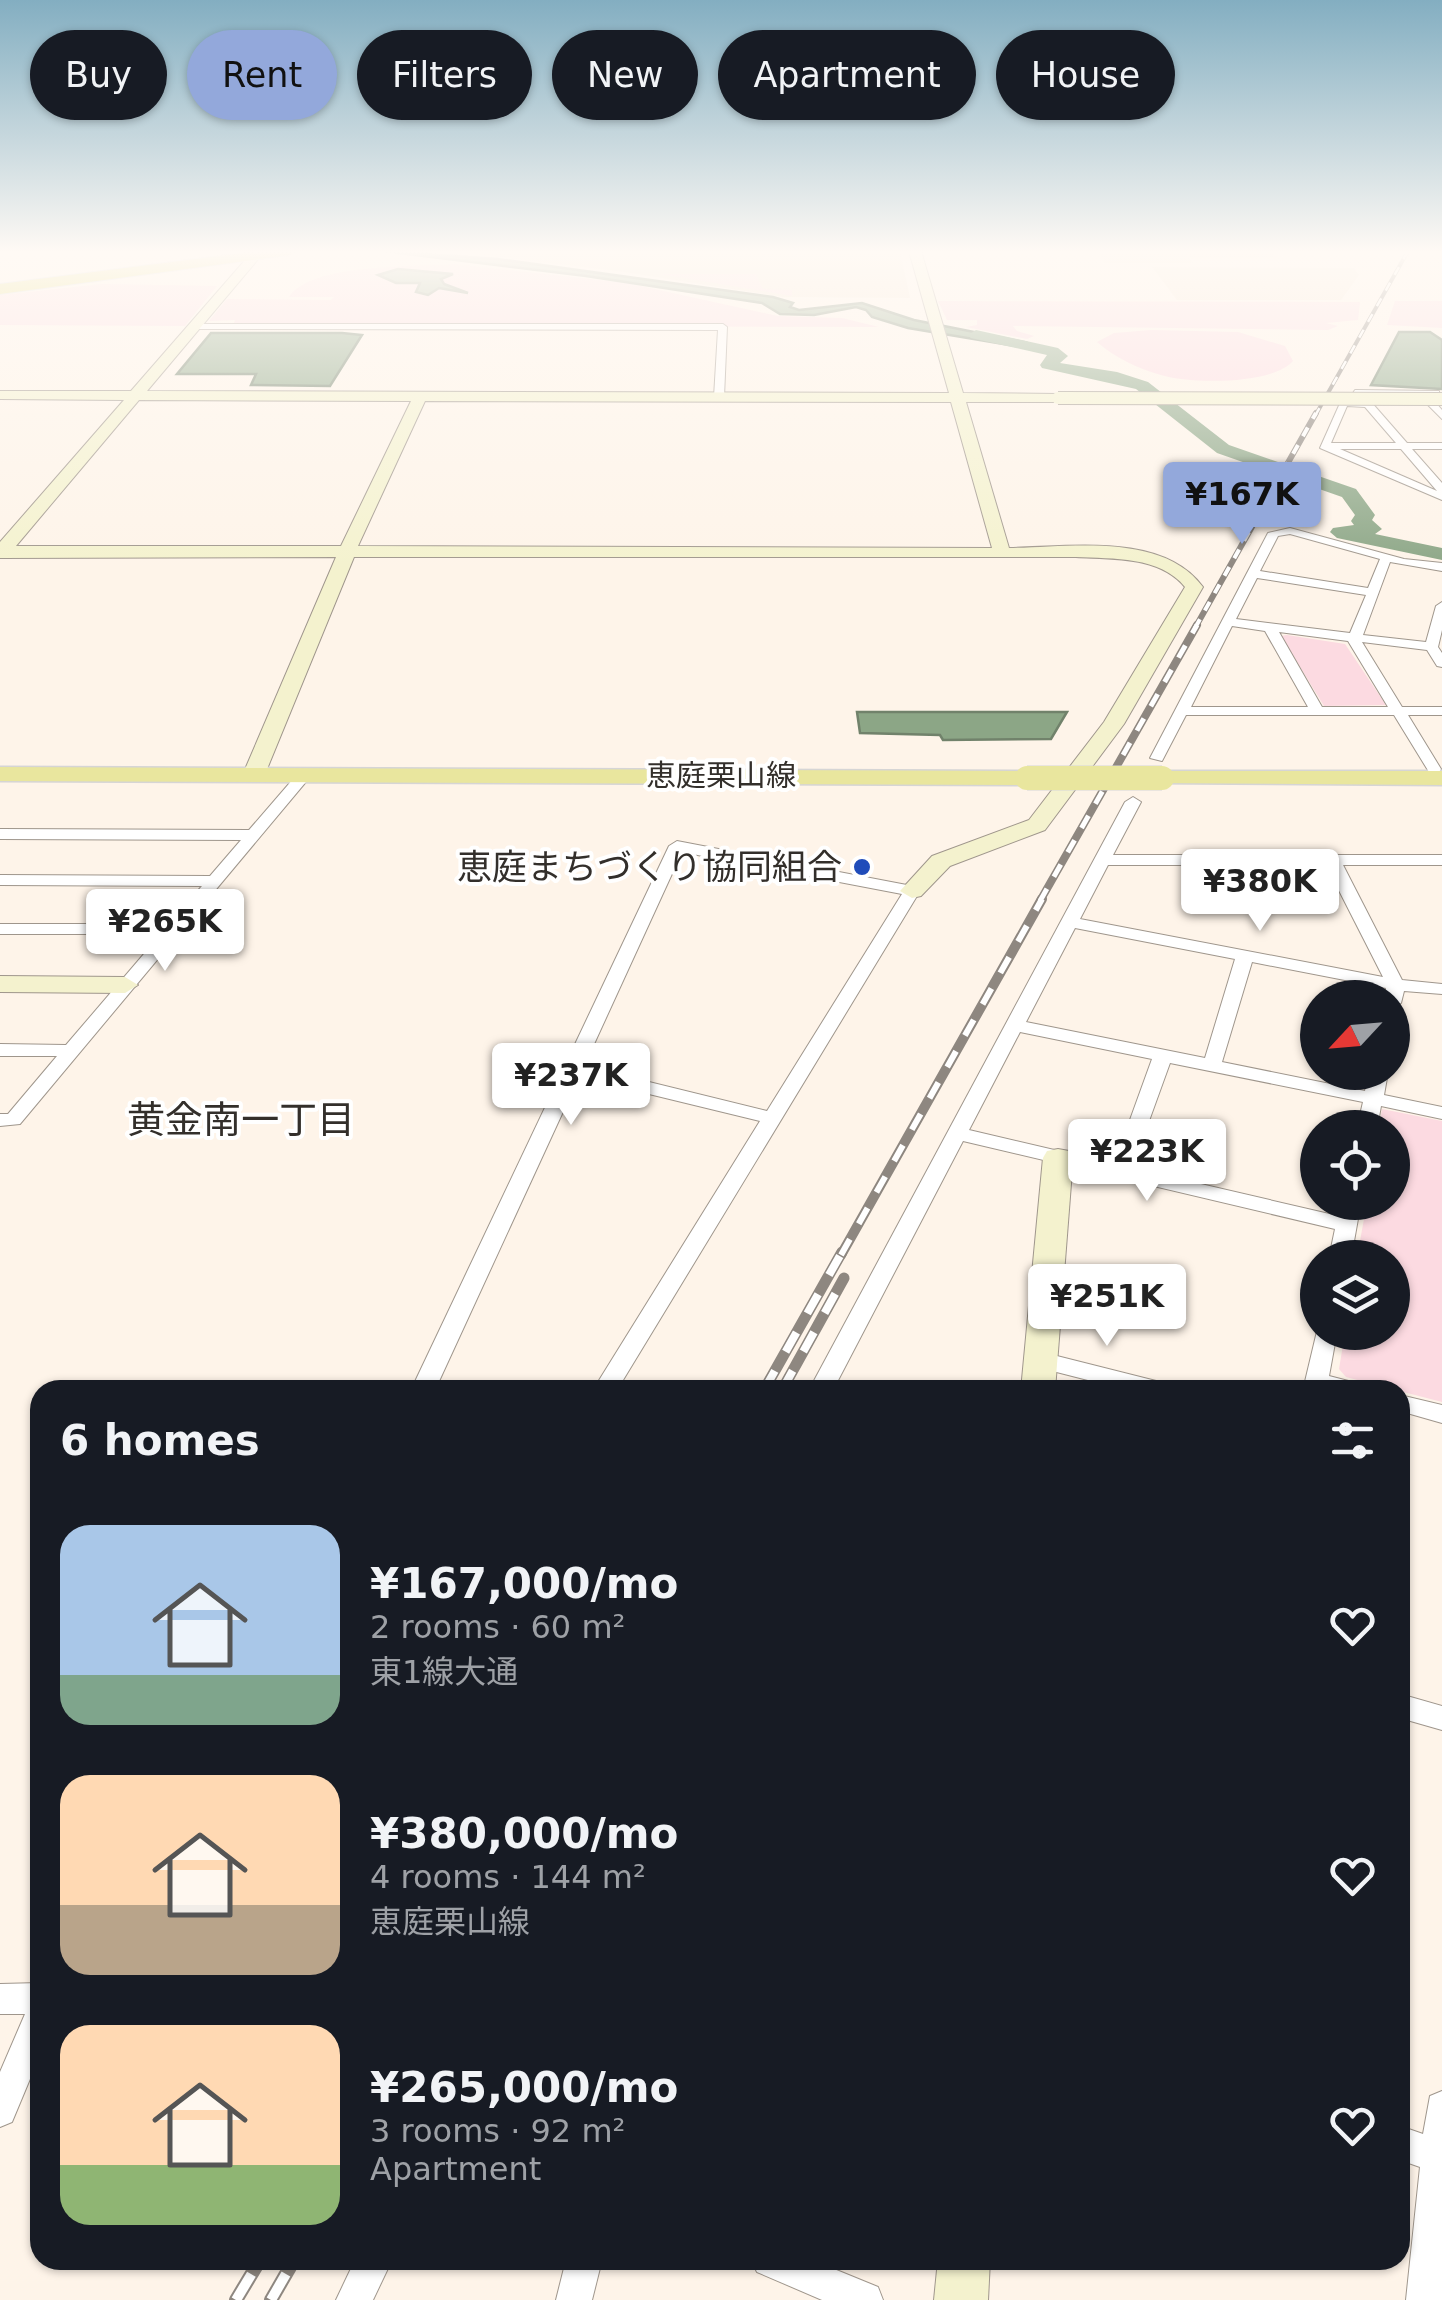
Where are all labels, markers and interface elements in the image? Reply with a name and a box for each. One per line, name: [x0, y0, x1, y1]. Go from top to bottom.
chip: Buy: [30, 30, 167, 120]
chip: Rent: [187, 30, 337, 120]
chip: Filters: [357, 30, 532, 120]
chip: New: [552, 30, 698, 120]
chip: Apartment: [718, 30, 976, 120]
chip: House: [996, 30, 1175, 120]
pin: ¥167K: [1172, 462, 1312, 547]
text: ¥167K: [1185, 475, 1299, 513]
street label: 恵庭栗山線: [646, 758, 796, 793]
place label: 恵庭まちづくり協同組合: [457, 847, 842, 887]
pin: ¥380K: [1190, 849, 1330, 934]
marker: 恵庭まちづくり協同組合: [851, 856, 873, 878]
text: ¥380K: [1203, 862, 1317, 900]
pin: ¥265K: [95, 889, 235, 974]
text: ¥265K: [108, 902, 222, 940]
north arrow: [1300, 980, 1410, 1090]
map controls: [1300, 980, 1410, 1350]
pin: ¥237K: [501, 1043, 641, 1128]
text: ¥237K: [514, 1056, 628, 1094]
district label: 黄金南一丁目: [127, 1098, 355, 1142]
button: locate: [1300, 1110, 1410, 1220]
pin: ¥223K: [1077, 1119, 1217, 1204]
text: ¥223K: [1090, 1132, 1204, 1170]
button: layers: [1300, 1240, 1410, 1350]
pin: ¥251K: [1037, 1264, 1177, 1349]
text: ¥251K: [1050, 1277, 1164, 1315]
icon: filters: [1325, 1413, 1380, 1468]
text: 6 homes: [60, 1416, 260, 1465]
text: ¥167,000/mo: [370, 1559, 678, 1608]
icon: home: [140, 1565, 260, 1685]
icon: heart: [1325, 1598, 1380, 1653]
text: 2 rooms · 60 m²: [370, 1608, 625, 1646]
text: 東1線大通: [370, 1653, 518, 1691]
text: ¥380,000/mo: [370, 1809, 678, 1858]
icon: home: [140, 1815, 260, 1935]
icon: heart: [1325, 1848, 1380, 1903]
text: 4 rooms · 144 m²: [370, 1858, 646, 1896]
text: 恵庭栗山線: [370, 1903, 530, 1941]
text: ¥265,000/mo: [370, 2063, 678, 2112]
icon: home: [140, 2065, 260, 2185]
icon: heart: [1325, 2098, 1380, 2153]
text: 3 rooms · 92 m²: [370, 2112, 625, 2150]
text: Apartment: [370, 2150, 541, 2188]

